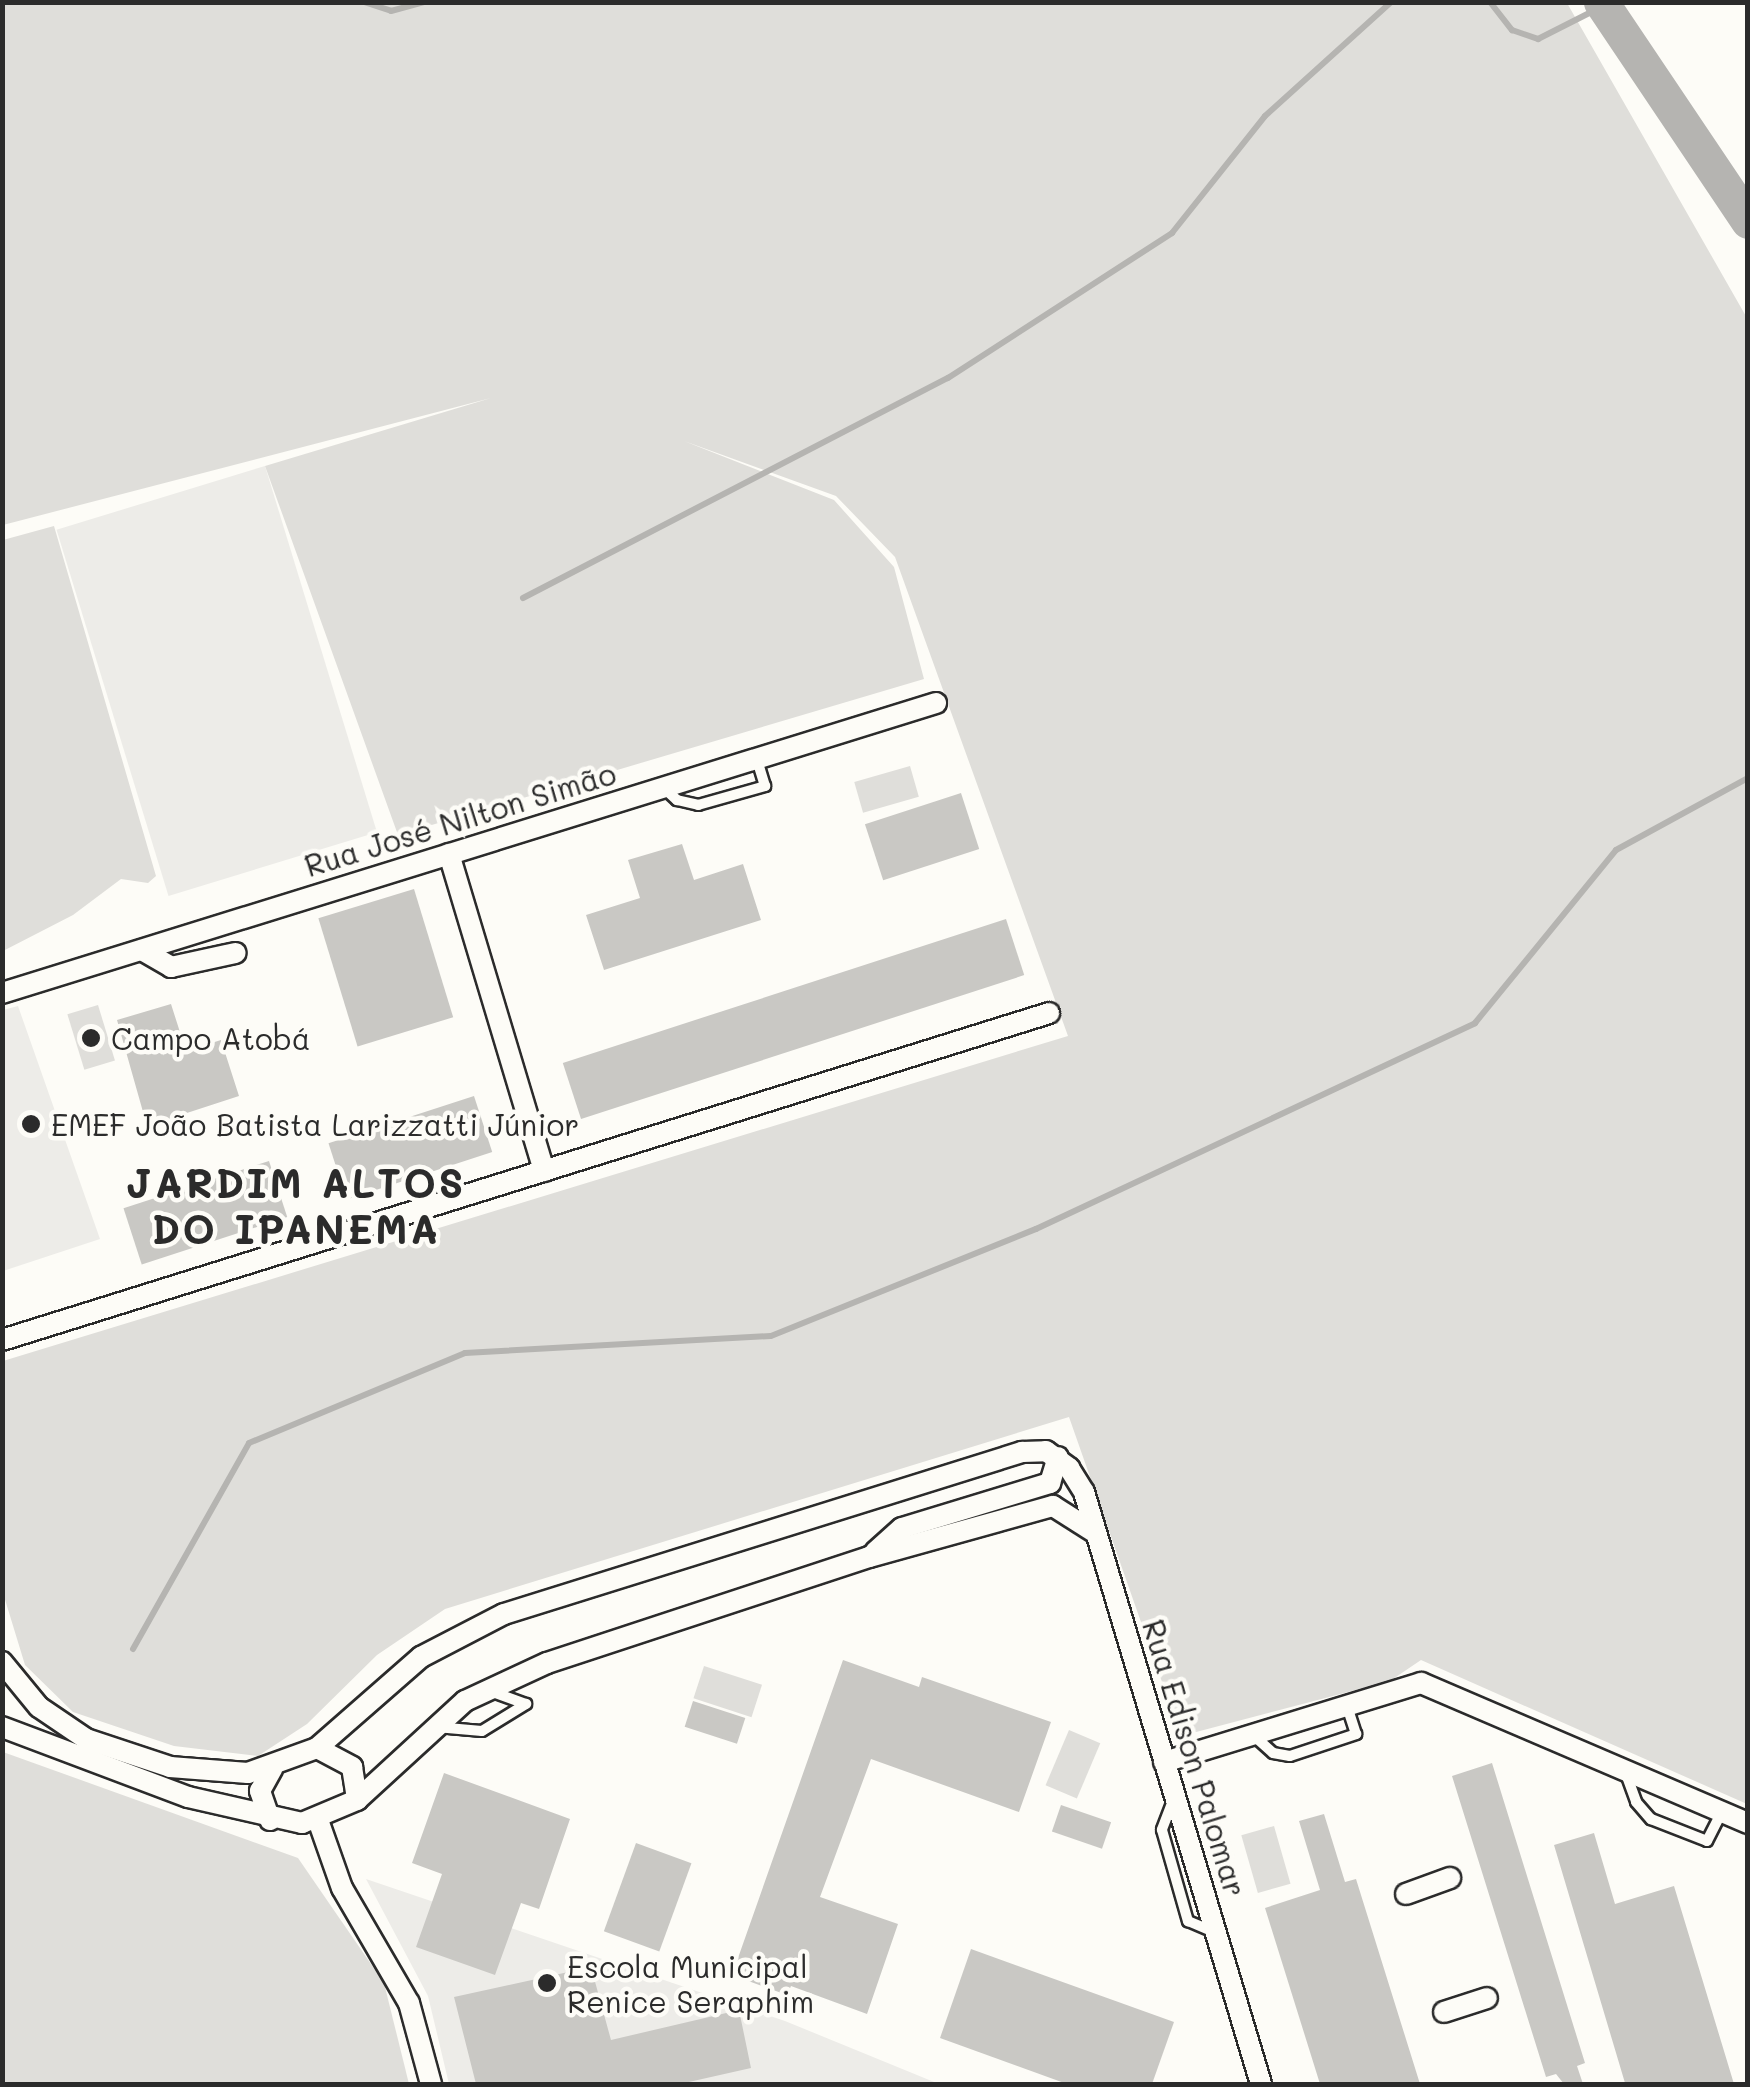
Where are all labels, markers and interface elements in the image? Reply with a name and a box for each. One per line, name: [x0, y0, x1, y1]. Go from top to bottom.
street label: Rua José Nilton Simão: [300, 755, 620, 883]
place label: Campo Atobá: [111, 1020, 310, 1056]
marker: Campo Atobá: [80, 1027, 102, 1049]
place label: EMEF João Batista Larizzatti Júnior: [51, 1106, 579, 1142]
marker: EMEF João Batista Larizzatti Júnior: [20, 1113, 42, 1135]
district label: JARDIM ALTOS DO IPANEMA: [126, 1158, 466, 1252]
street label: Rua Edison Palomar: [1136, 1615, 1254, 1901]
place label: Escola Municipal Renice Seraphim: [567, 1948, 814, 2018]
marker: Escola Municipal Renice Seraphim: [536, 1972, 558, 1994]

